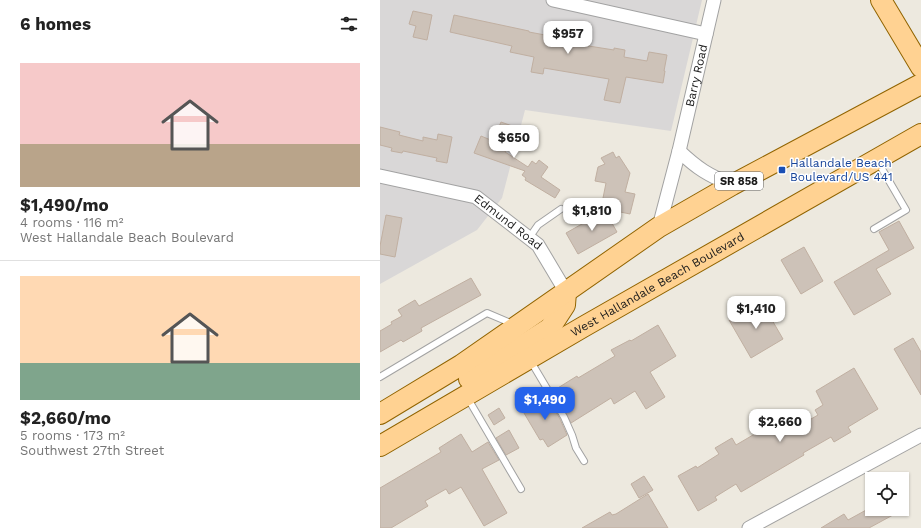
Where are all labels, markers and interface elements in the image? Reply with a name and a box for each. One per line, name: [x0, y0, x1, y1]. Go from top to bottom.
icon: filters: [338, 13, 360, 35]
text: 6 homes: [20, 14, 91, 34]
pin: $957: [544, 21, 592, 55]
text: $957: [552, 26, 584, 41]
street label: Barry Road: [682, 43, 710, 108]
icon: home: [154, 89, 226, 161]
pin: $650: [490, 125, 538, 159]
text: $650: [498, 130, 530, 145]
place label: Hallandale Beach Boulevard/US 441: [790, 156, 893, 184]
marker: Hallandale Beach Boulevard/US 441: [777, 165, 787, 175]
road number: SR 858: [715, 172, 763, 190]
street label: Edmund Road: [471, 191, 545, 253]
text: $1,490/mo: [20, 195, 109, 215]
pin: $1,810: [559, 198, 625, 232]
text: $1,810: [572, 203, 612, 218]
text: 4 rooms · 116 m²: [20, 215, 123, 230]
street label: West Hallandale Beach Boulevard: [568, 229, 747, 340]
text: West Hallandale Beach Boulevard: [20, 230, 234, 245]
pin: $1,410: [723, 296, 789, 330]
text: $1,410: [736, 301, 776, 316]
icon: home: [154, 302, 226, 374]
pin: $1,490: [512, 387, 578, 421]
text: $1,490: [524, 392, 566, 407]
text: $2,660/mo: [20, 408, 111, 428]
pin: $2,660: [747, 409, 813, 443]
text: $2,660: [758, 414, 802, 429]
text: 5 rooms · 173 m²: [20, 428, 125, 443]
text: Southwest 27th Street: [20, 443, 164, 458]
map controls: [865, 472, 909, 516]
button: locate: [865, 472, 909, 516]

